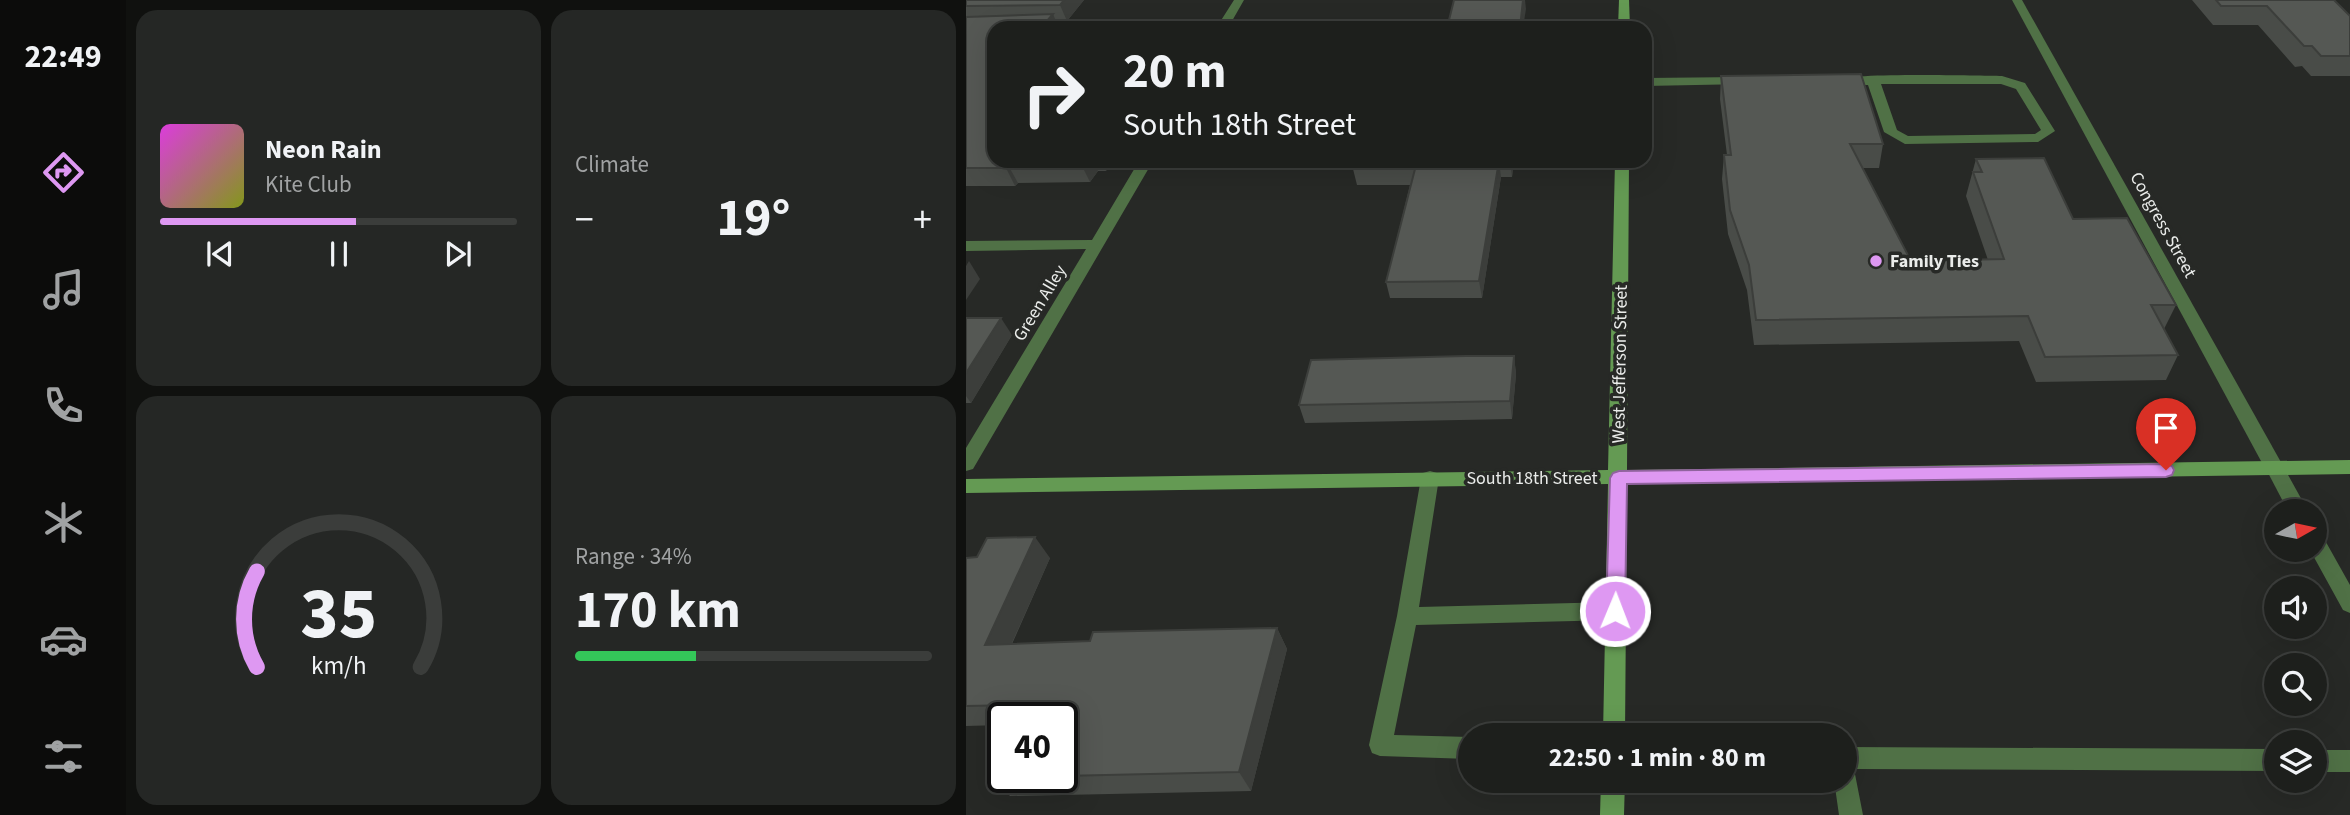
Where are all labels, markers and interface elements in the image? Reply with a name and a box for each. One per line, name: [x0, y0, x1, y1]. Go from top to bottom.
text: 22:49: [24, 34, 102, 80]
text: 20 m: [1123, 37, 1227, 107]
icon: right: [1008, 49, 1099, 140]
text: South 18th Street: [1123, 102, 1356, 148]
text: Neon Rain: [265, 131, 382, 168]
icon: directions: [39, 148, 88, 197]
text: Climate: [575, 148, 649, 181]
street label: Congress Street: [2124, 167, 2202, 283]
text: Kite Club: [265, 168, 352, 201]
text: 19°: [717, 182, 790, 256]
text: −: [575, 193, 594, 247]
text: +: [913, 193, 932, 247]
icon: previous: [201, 235, 239, 273]
icon: pause: [320, 235, 358, 273]
icon: next: [439, 235, 477, 273]
place label: Family Ties: [1890, 249, 1979, 274]
marker: Family Ties: [1868, 253, 1884, 269]
street label: Green Alley: [1007, 260, 1073, 346]
icon: music: [39, 265, 88, 314]
street label: West Jefferson Street: [1606, 284, 1634, 444]
icon: phone: [39, 381, 88, 430]
pin: [2136, 398, 2196, 470]
icon: arrive: [2147, 409, 2185, 447]
street label: South 18th Street: [1466, 466, 1598, 491]
icon: climate: [39, 498, 88, 547]
north arrow: [2264, 499, 2328, 562]
map controls: [2264, 499, 2327, 793]
text: Range · 34%: [575, 540, 692, 573]
text: 35: [300, 562, 377, 666]
text: 170 km: [575, 574, 741, 648]
position arrow: [1578, 574, 1652, 648]
button: sound: [2264, 576, 2327, 639]
icon: car: [39, 615, 88, 664]
text: km/h: [311, 647, 366, 683]
button: search: [2264, 653, 2327, 716]
speed limit sign: 40: [987, 702, 1078, 793]
button: layers: [2264, 730, 2327, 793]
icon: filters: [39, 732, 88, 781]
text: 22:50 · 1 min · 80 m: [1549, 739, 1766, 776]

